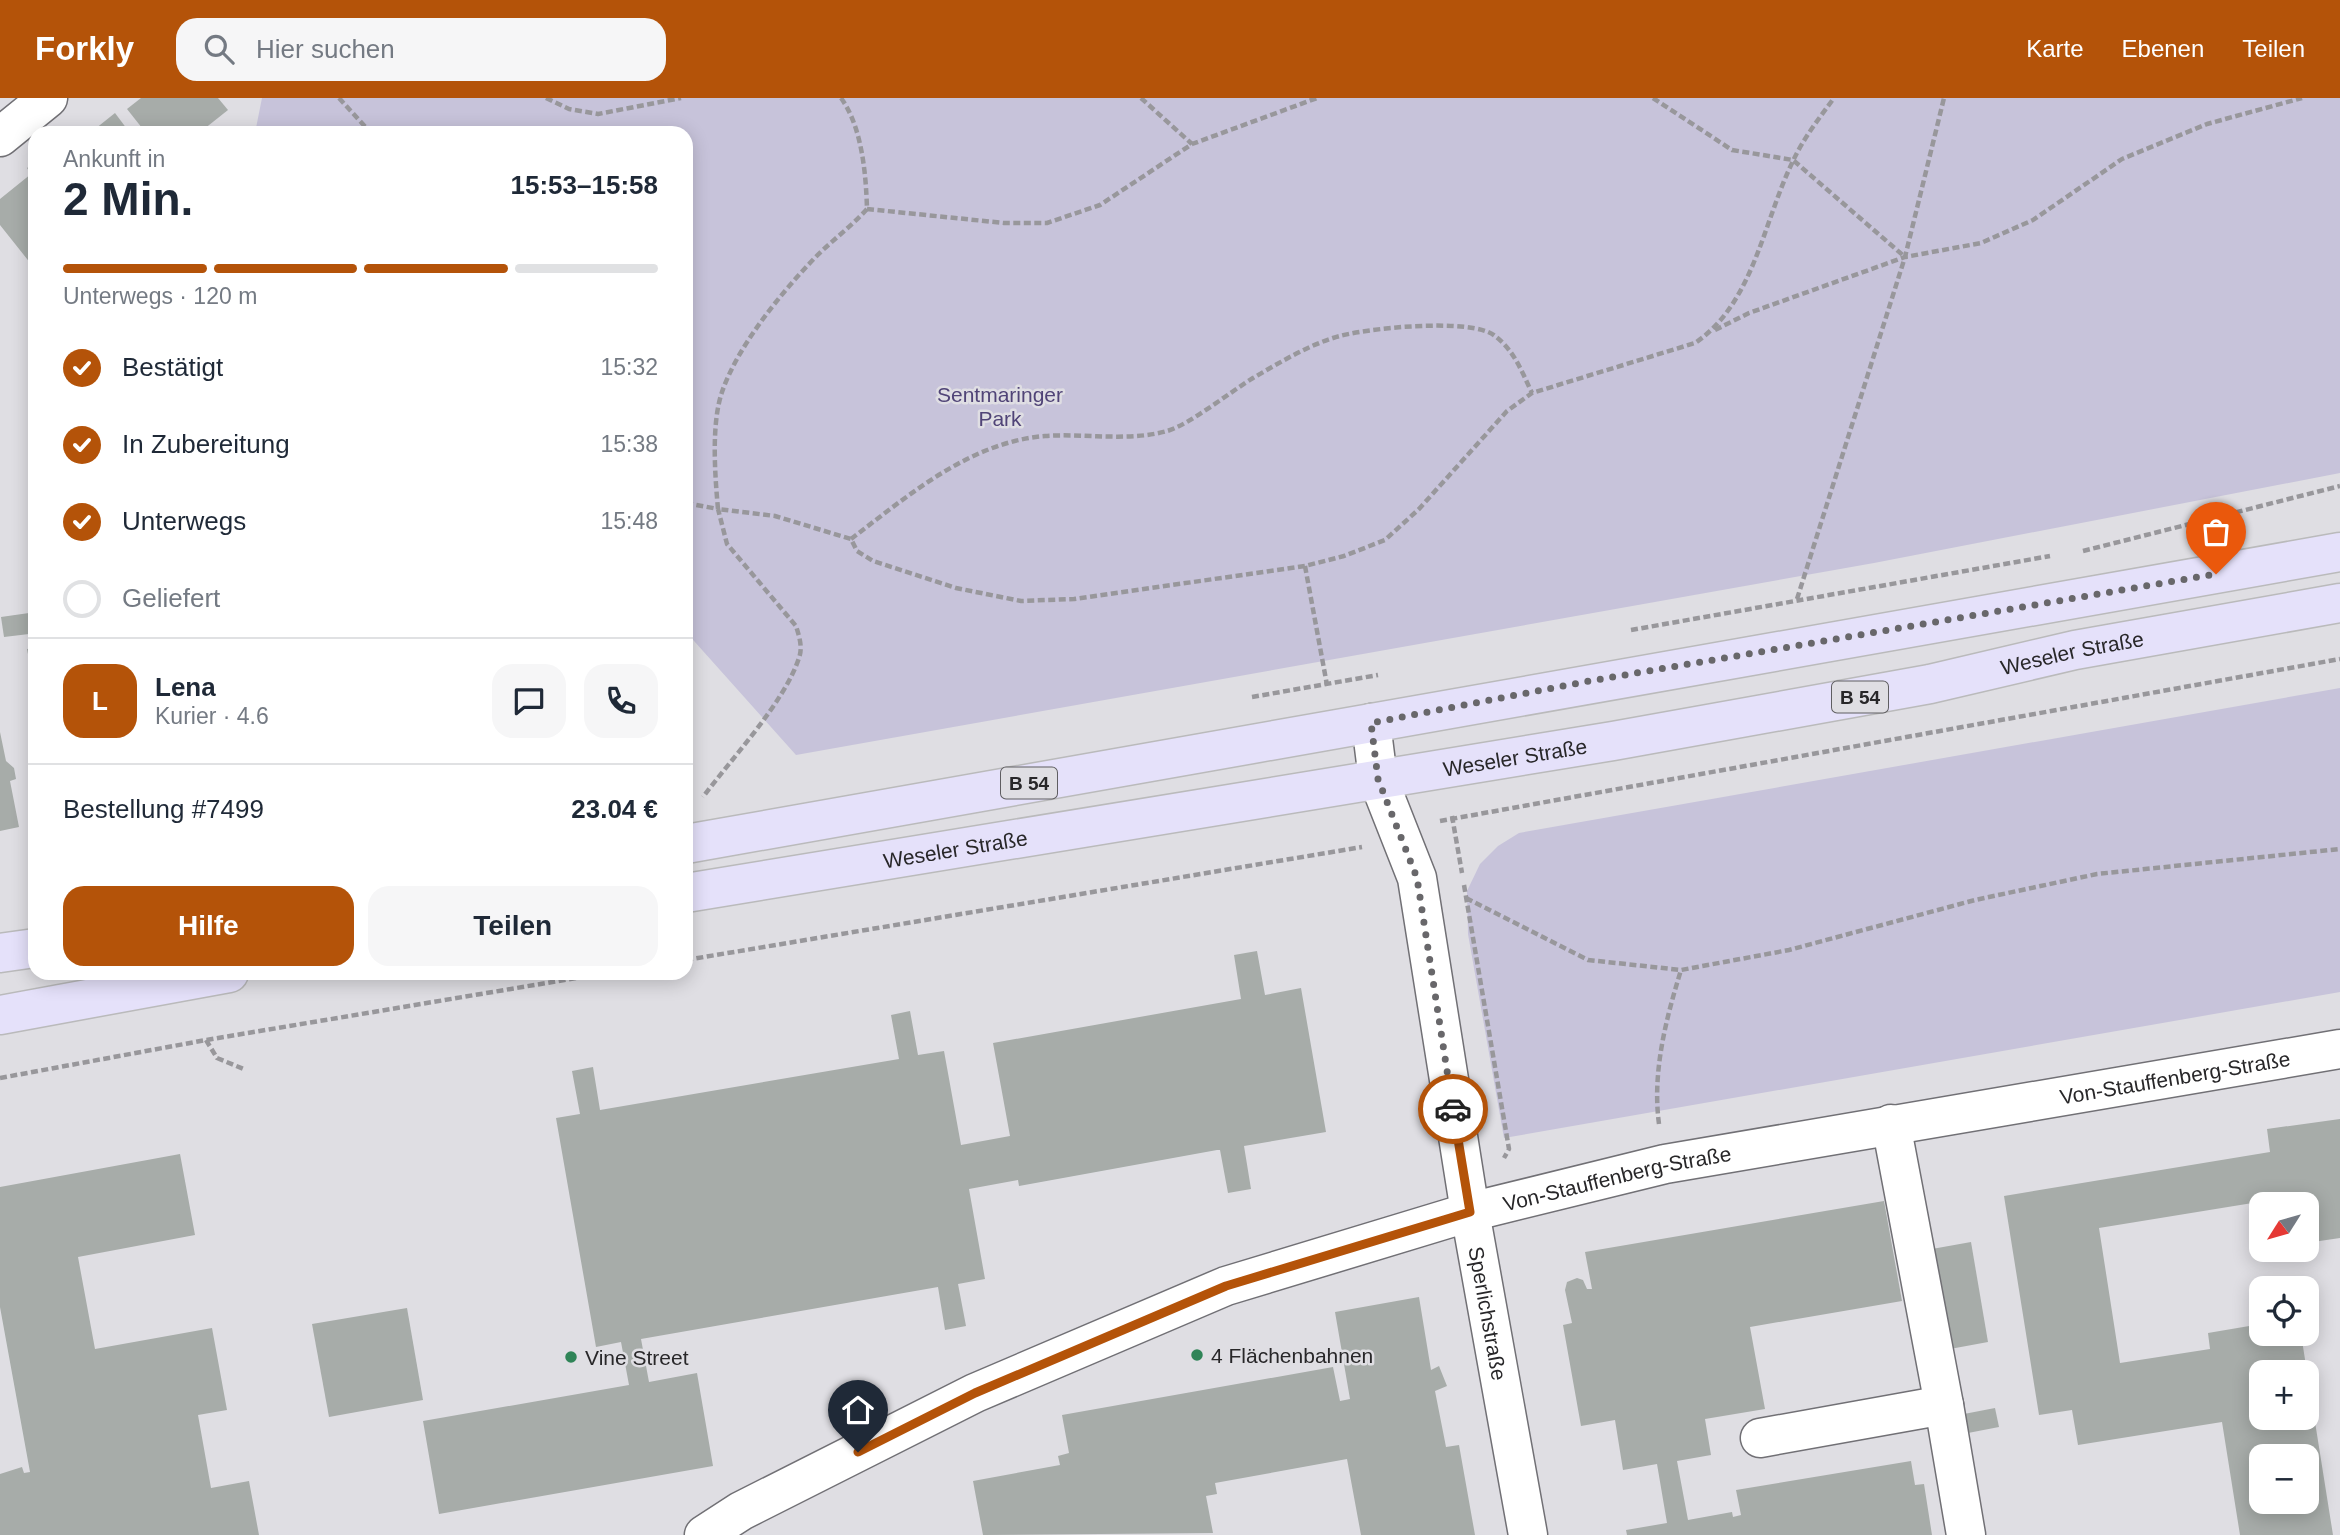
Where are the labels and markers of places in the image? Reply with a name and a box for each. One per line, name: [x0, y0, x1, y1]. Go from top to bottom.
pin: [2186, 502, 2246, 574]
place label: 4 Flächenbahnen: [1211, 1344, 1373, 1367]
place label: Vine Street: [585, 1346, 689, 1369]
marker: 4 Flächenbahnen: [1189, 1347, 1205, 1363]
marker: Vine Street: [563, 1349, 579, 1365]
pin: [828, 1380, 888, 1452]

